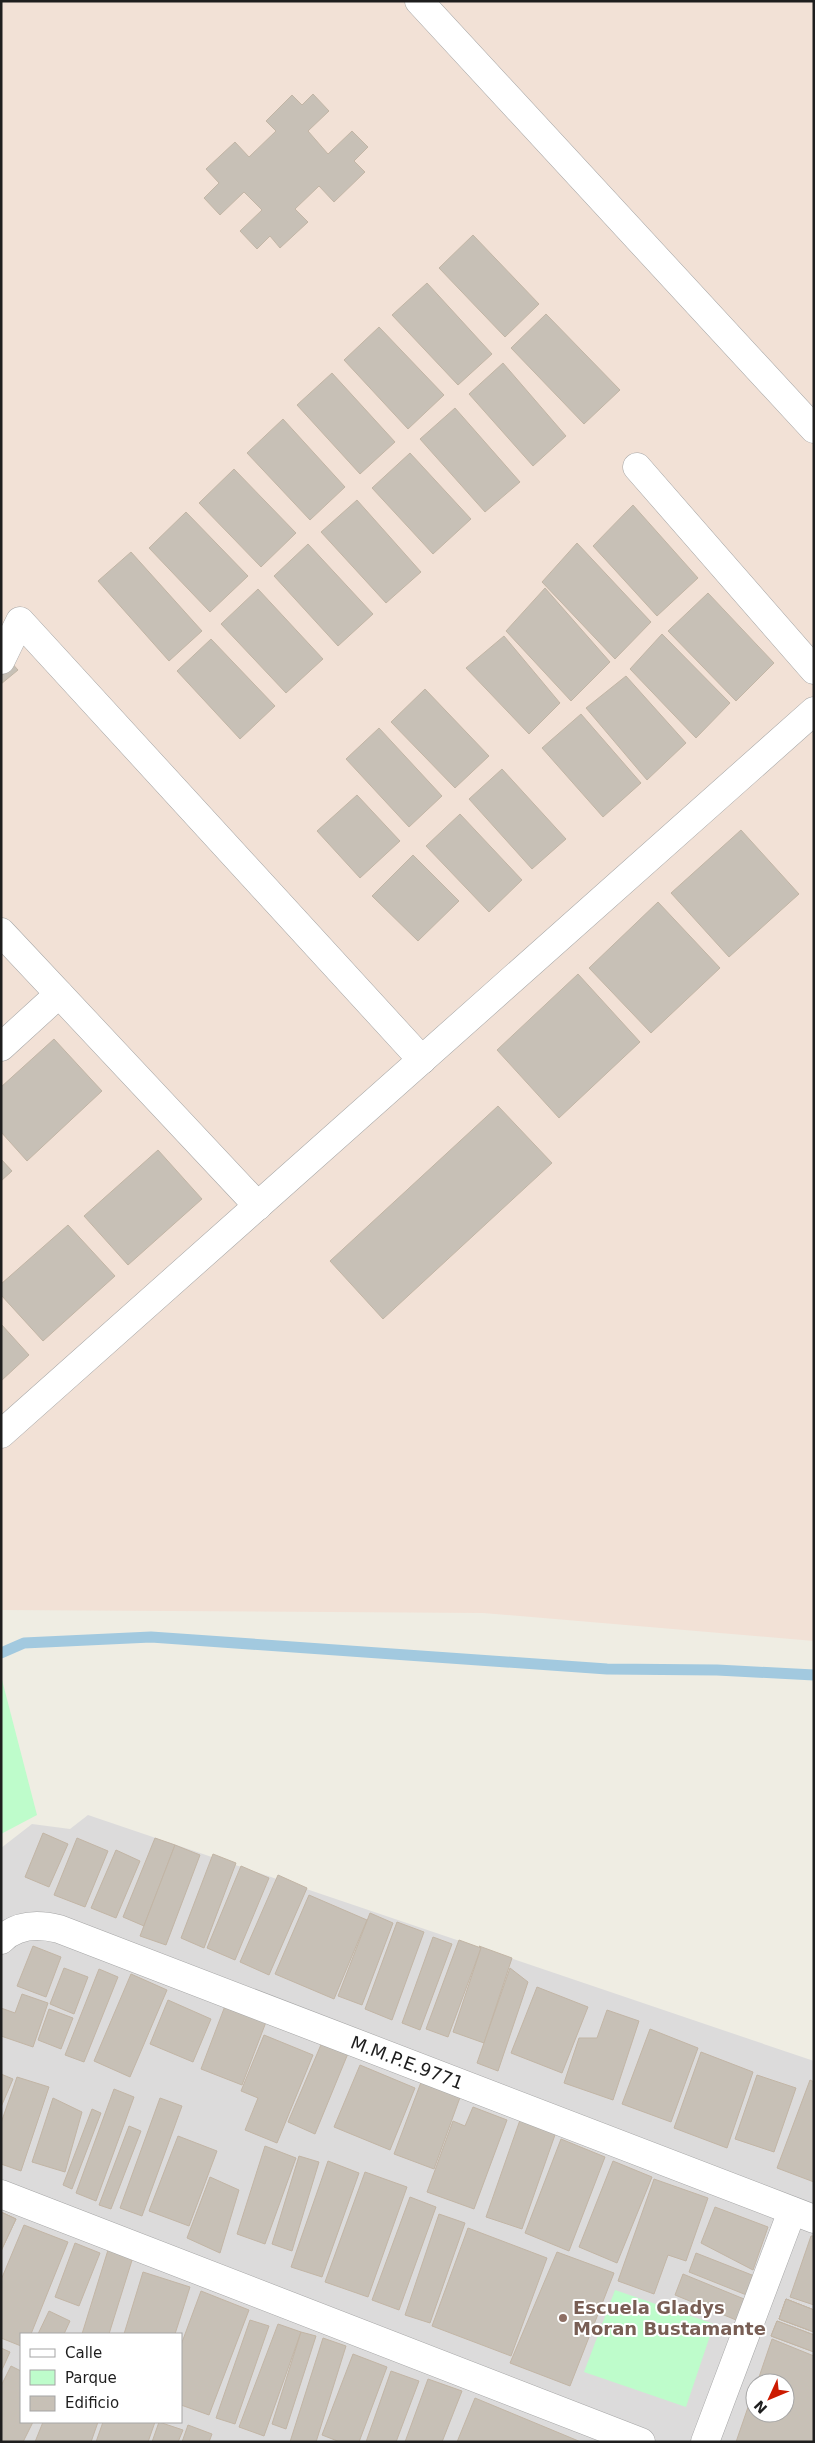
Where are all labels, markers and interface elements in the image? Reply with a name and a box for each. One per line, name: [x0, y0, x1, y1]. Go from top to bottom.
street label: M.M.P.E.9771: [348, 2031, 467, 2094]
place label: Escuela Gladys Moran Bustamante: [573, 2297, 766, 2339]
marker: Escuela Gladys Moran Bustamante: [557, 2312, 569, 2324]
legend: [20, 2333, 182, 2423]
text: Calle: [65, 2344, 102, 2362]
text: Parque: [65, 2369, 117, 2387]
north arrow: [745, 2373, 795, 2423]
text: Edificio: [65, 2394, 119, 2412]
text: N: [751, 2397, 770, 2417]

